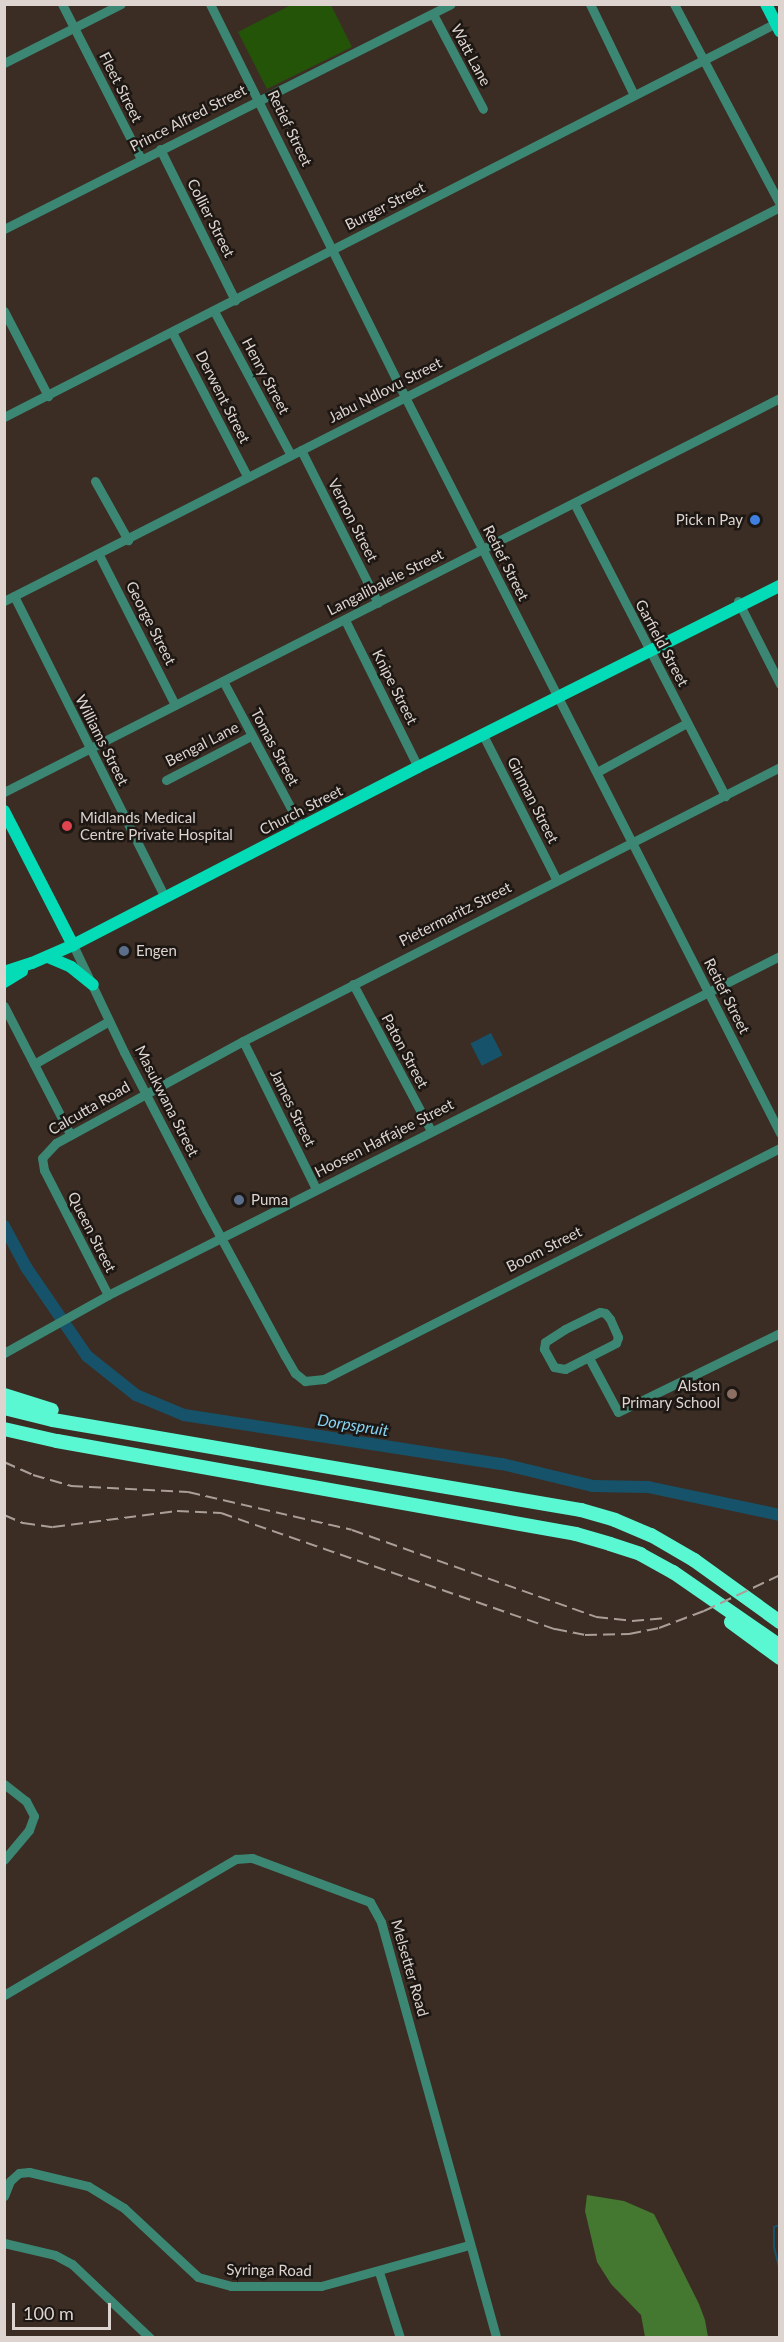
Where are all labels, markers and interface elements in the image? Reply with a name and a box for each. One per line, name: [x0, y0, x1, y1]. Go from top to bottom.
street label: Watt Lane: [447, 21, 495, 89]
street label: Fleet Street: [96, 49, 146, 125]
street label: Prince Alfred Street: [127, 81, 249, 155]
street label: Retief Street: [264, 87, 316, 169]
street label: Collier Street: [184, 176, 238, 260]
street label: Burger Street: [342, 178, 428, 234]
street label: Henry Street: [238, 335, 294, 417]
street label: Derwent Street: [192, 348, 254, 446]
street label: Jabu Ndlovu Street: [325, 354, 445, 426]
street label: Vernon Street: [324, 475, 382, 565]
place label: Pick n Pay: [676, 511, 743, 529]
marker: Pick n Pay: [748, 513, 762, 527]
street label: Retief Street: [479, 522, 533, 604]
street label: Langalibalele Street: [324, 545, 446, 619]
street label: George Street: [122, 578, 180, 668]
street label: Garfield Street: [632, 597, 692, 689]
street label: Knipe Street: [368, 647, 422, 727]
street label: Williams Street: [71, 692, 133, 788]
street label: Tomas Street: [247, 705, 303, 789]
street label: Bengal Lane: [162, 718, 242, 770]
street label: Ginman Street: [504, 754, 562, 846]
street label: Church Street: [256, 781, 346, 839]
place label: Midlands Medical Centre Private Hospital: [80, 808, 233, 843]
marker: Midlands Medical Centre Private Hospital: [58, 817, 76, 835]
street label: Pietermaritz Street: [396, 878, 514, 950]
place label: Engen: [136, 942, 177, 960]
marker: Engen: [117, 944, 131, 958]
street label: Retief Street: [700, 955, 754, 1037]
street label: Paton Street: [378, 1011, 432, 1091]
street label: Masukwana Street: [131, 1043, 203, 1159]
street label: James Street: [267, 1066, 319, 1150]
street label: Calcutta Road: [45, 1077, 133, 1139]
street label: Hoosen Haffajee Street: [311, 1095, 457, 1181]
street label: Queen Street: [64, 1189, 120, 1275]
place label: Puma: [251, 1191, 288, 1209]
marker: Puma: [232, 1193, 246, 1207]
street label: Boom Street: [503, 1222, 585, 1276]
place label: Alston Primary School: [621, 1376, 720, 1411]
marker: Alston Primary School: [725, 1387, 739, 1401]
water label: Dorpspruit: [316, 1410, 390, 1440]
street label: Melsetter Road: [388, 1917, 432, 2019]
street label: Syringa Road: [226, 2260, 312, 2280]
scale bar: [15, 2291, 114, 2329]
text: 100 m: [23, 2302, 74, 2324]

